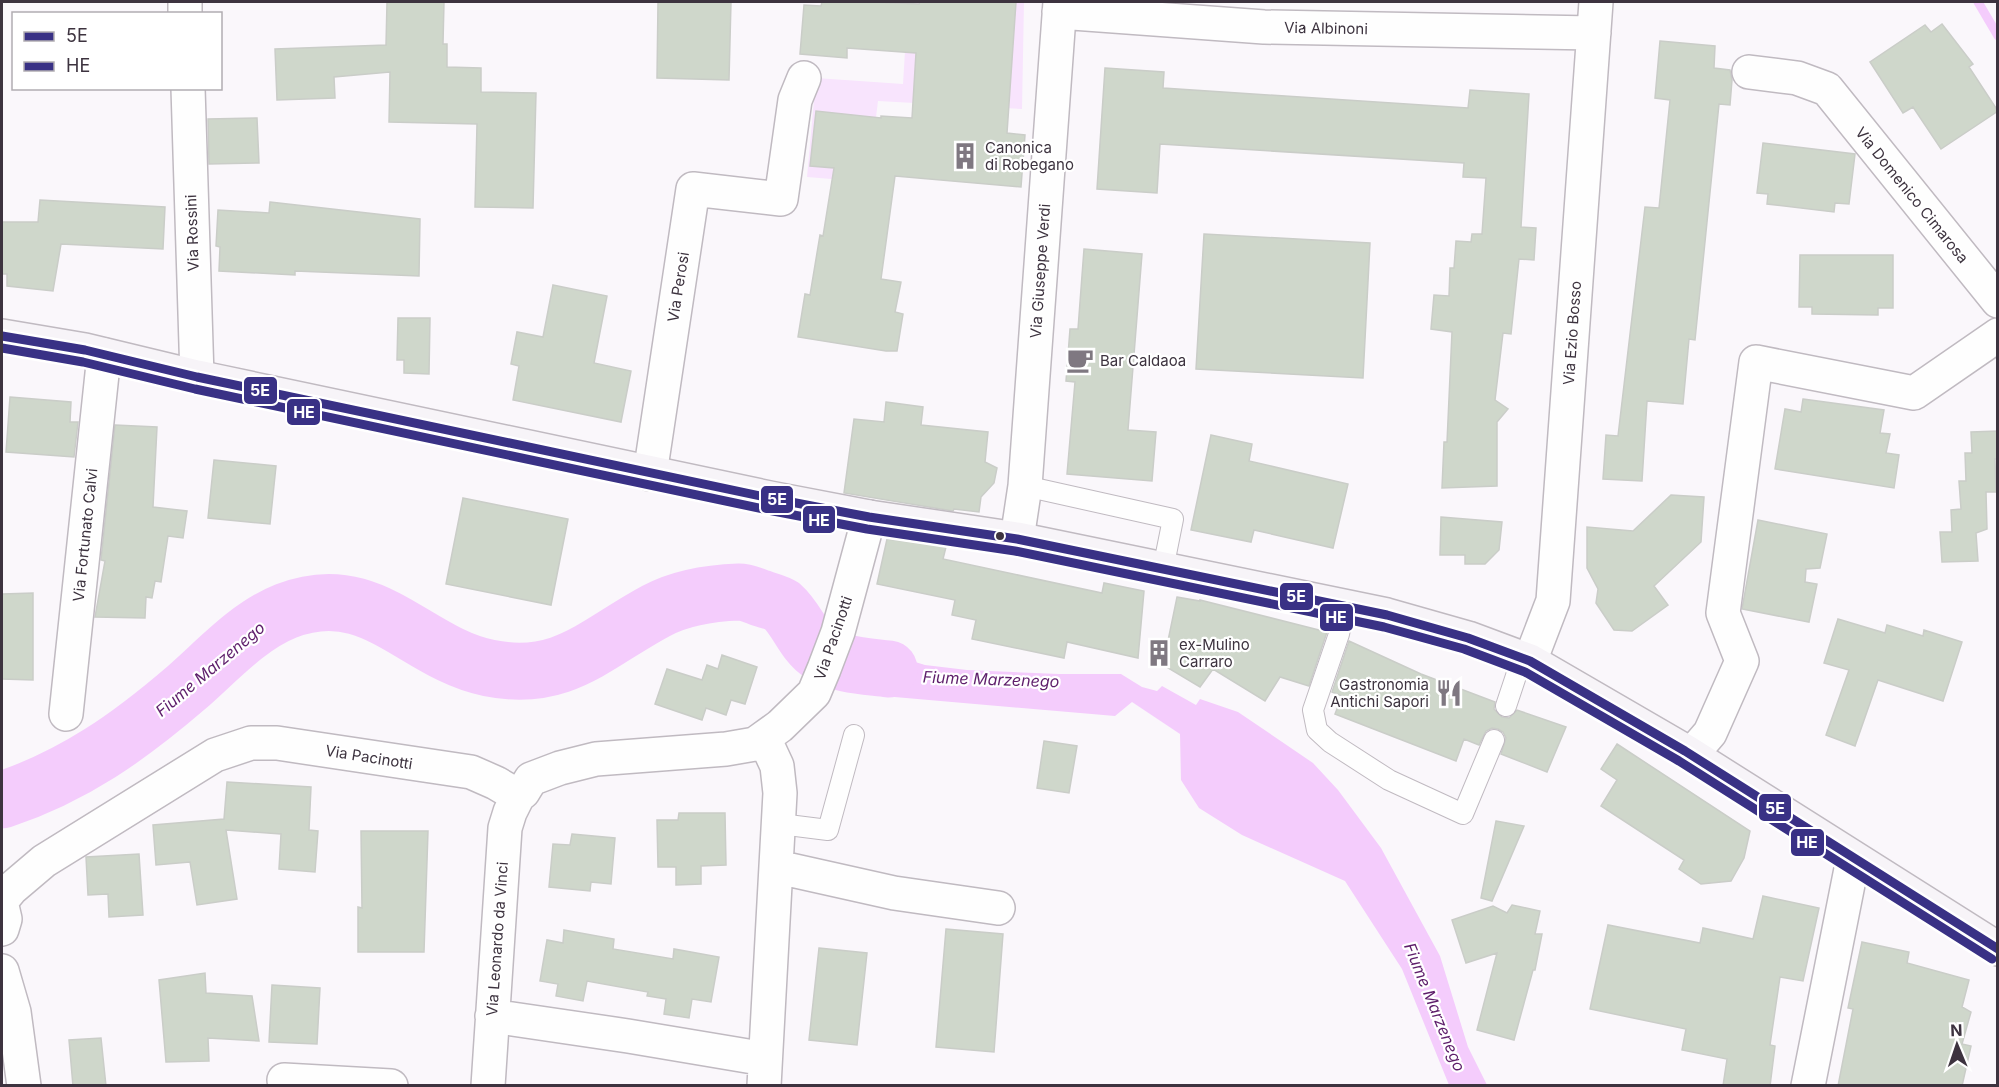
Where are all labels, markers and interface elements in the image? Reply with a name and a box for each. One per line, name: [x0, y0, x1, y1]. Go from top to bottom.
legend: [12, 12, 222, 90]
street label: Via Albinoni: [1284, 18, 1368, 38]
text: 5E: [66, 25, 88, 46]
text: HE: [66, 55, 90, 76]
street label: Via Domenico Cimarosa: [1851, 123, 1973, 267]
place label: Canonica di Robegano: [985, 138, 1074, 174]
building icon: Canonica di Robegano: [950, 141, 980, 171]
street label: Via Rossini: [181, 194, 203, 272]
street label: Via Giuseppe Verdi: [1026, 203, 1054, 339]
street label: Via Perosi: [663, 251, 693, 323]
street label: Via Ezio Bosso: [1559, 280, 1585, 386]
cafe icon: Bar Caldaoa: [1065, 345, 1095, 375]
place label: Bar Caldaoa: [1100, 351, 1186, 370]
line badge: 5E: [243, 376, 278, 405]
text: 5E: [250, 380, 270, 400]
line badge: HE: [286, 398, 321, 426]
text: HE: [293, 402, 315, 422]
street label: Via Fortunato Calvi: [69, 467, 101, 603]
line badge: 5E: [760, 485, 794, 514]
text: 5E: [767, 489, 787, 509]
line badge: HE: [802, 505, 836, 534]
text: HE: [808, 510, 830, 530]
unlabelled marker: [994, 530, 1006, 542]
line badge: 5E: [1279, 582, 1314, 611]
text: 5E: [1286, 586, 1306, 606]
street label: Via Pacinotti: [810, 593, 856, 683]
line badge: HE: [1319, 603, 1354, 632]
text: HE: [1325, 607, 1347, 627]
water label: Fiume Marzenego: [151, 617, 269, 721]
place label: ex-Mulino Carraro: [1179, 635, 1250, 671]
building icon: ex-Mulino Carraro: [1144, 638, 1174, 668]
water label: Fiume Marzenego: [922, 667, 1060, 691]
place label: Gastronomia Antichi Sapori: [1330, 675, 1429, 711]
restaurant icon: Gastronomia Antichi Sapori: [1434, 678, 1464, 708]
street label: Via Pacinotti: [324, 741, 414, 773]
line badge: 5E: [1758, 793, 1792, 822]
text: 5E: [1765, 798, 1785, 818]
line badge: HE: [1790, 828, 1825, 857]
text: HE: [1796, 832, 1818, 852]
street label: Via Leonardo da Vinci: [482, 861, 512, 1017]
water label: Fiume Marzenego: [1400, 940, 1470, 1074]
north arrow: [1927, 1015, 1987, 1075]
text: N: [1950, 1020, 1963, 1040]

